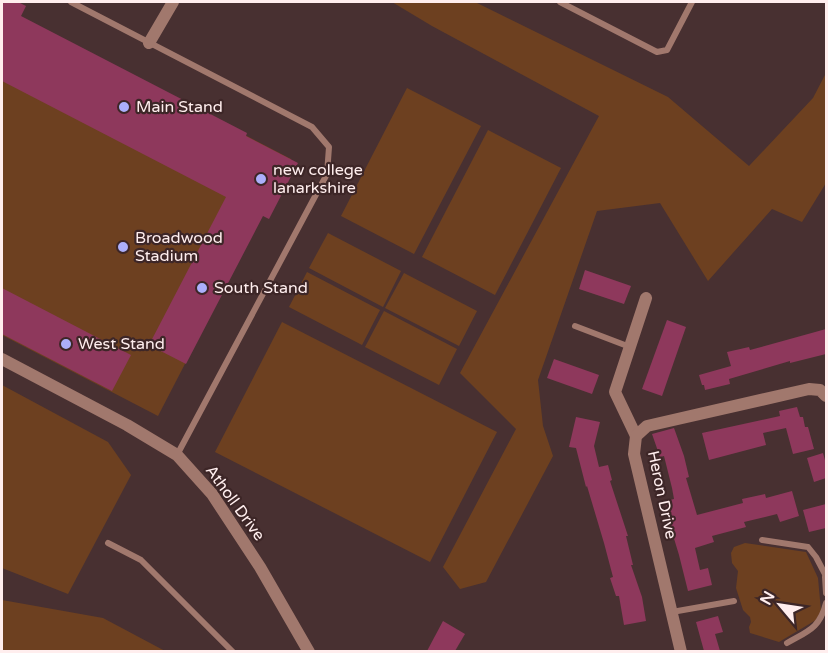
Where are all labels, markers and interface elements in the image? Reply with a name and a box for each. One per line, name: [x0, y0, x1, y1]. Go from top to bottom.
place label: Main Stand: [136, 97, 223, 117]
marker: Main Stand: [117, 100, 131, 114]
place label: new college lanarkshire: [273, 160, 363, 198]
marker: new college lanarkshire: [254, 172, 268, 186]
place label: Broadwood Stadium: [135, 228, 223, 266]
marker: Broadwood Stadium: [116, 240, 130, 254]
place label: South Stand: [214, 278, 308, 298]
marker: South Stand: [195, 281, 209, 295]
place label: West Stand: [78, 334, 165, 354]
marker: West Stand: [59, 337, 73, 351]
street label: Heron Drive: [643, 449, 681, 541]
street label: Atholl Drive: [201, 461, 269, 545]
north arrow: [750, 575, 810, 635]
text: N: [756, 588, 780, 609]

